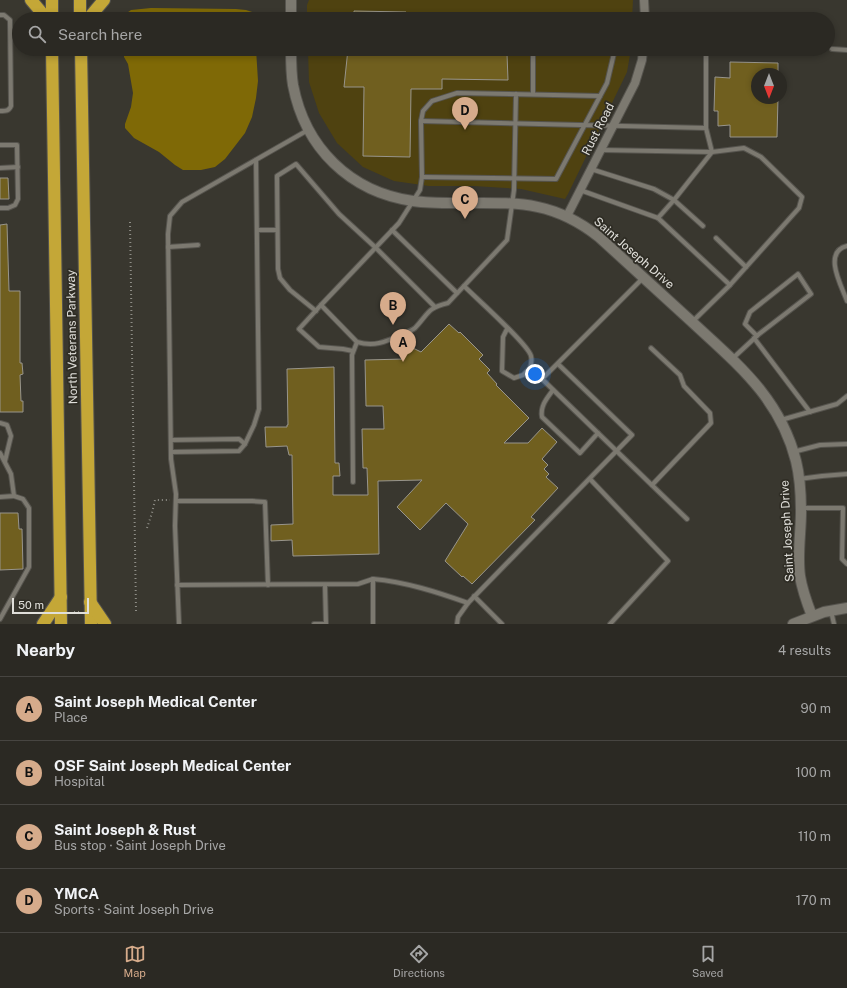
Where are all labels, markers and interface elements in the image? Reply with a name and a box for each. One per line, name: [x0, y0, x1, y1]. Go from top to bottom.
search box: [12, 12, 835, 56]
icon: search: [26, 23, 48, 45]
text: Search here: [58, 26, 142, 43]
north arrow: [751, 68, 787, 104]
pin: D: [452, 97, 478, 130]
street label: Rust Road: [579, 100, 617, 158]
pin: C: [452, 186, 478, 219]
street label: Saint Joseph Drive: [591, 214, 677, 292]
street label: North Veterans Parkway: [64, 269, 80, 404]
pin: B: [380, 292, 406, 325]
pin: A: [390, 329, 416, 362]
your location: [525, 364, 545, 384]
street label: Saint Joseph Drive: [777, 480, 797, 582]
scale bar: [12, 596, 89, 615]
text: 50 m: [18, 599, 44, 611]
text: Nearby: [16, 640, 75, 660]
text: 4 results: [778, 643, 831, 658]
text: Saint Joseph Medical Center: [54, 693, 257, 710]
text: A: [24, 701, 34, 716]
text: 90 m: [801, 701, 831, 716]
text: Place: [54, 710, 88, 725]
text: OSF Saint Joseph Medical Center: [54, 757, 291, 774]
text: B: [25, 765, 33, 780]
text: 100 m: [795, 765, 831, 780]
text: Hospital: [54, 774, 105, 789]
text: Saint Joseph & Rust: [54, 821, 196, 838]
text: C: [24, 829, 34, 844]
text: 110 m: [798, 829, 831, 844]
text: Bus stop · Saint Joseph Drive: [54, 838, 226, 853]
text: YMCA: [54, 885, 99, 902]
text: D: [24, 893, 34, 908]
text: 170 m: [796, 893, 831, 908]
text: Sports · Saint Joseph Drive: [54, 902, 214, 917]
tab: Map: [124, 943, 146, 979]
tab: Directions: [393, 943, 445, 979]
tab: Saved: [692, 943, 723, 979]

